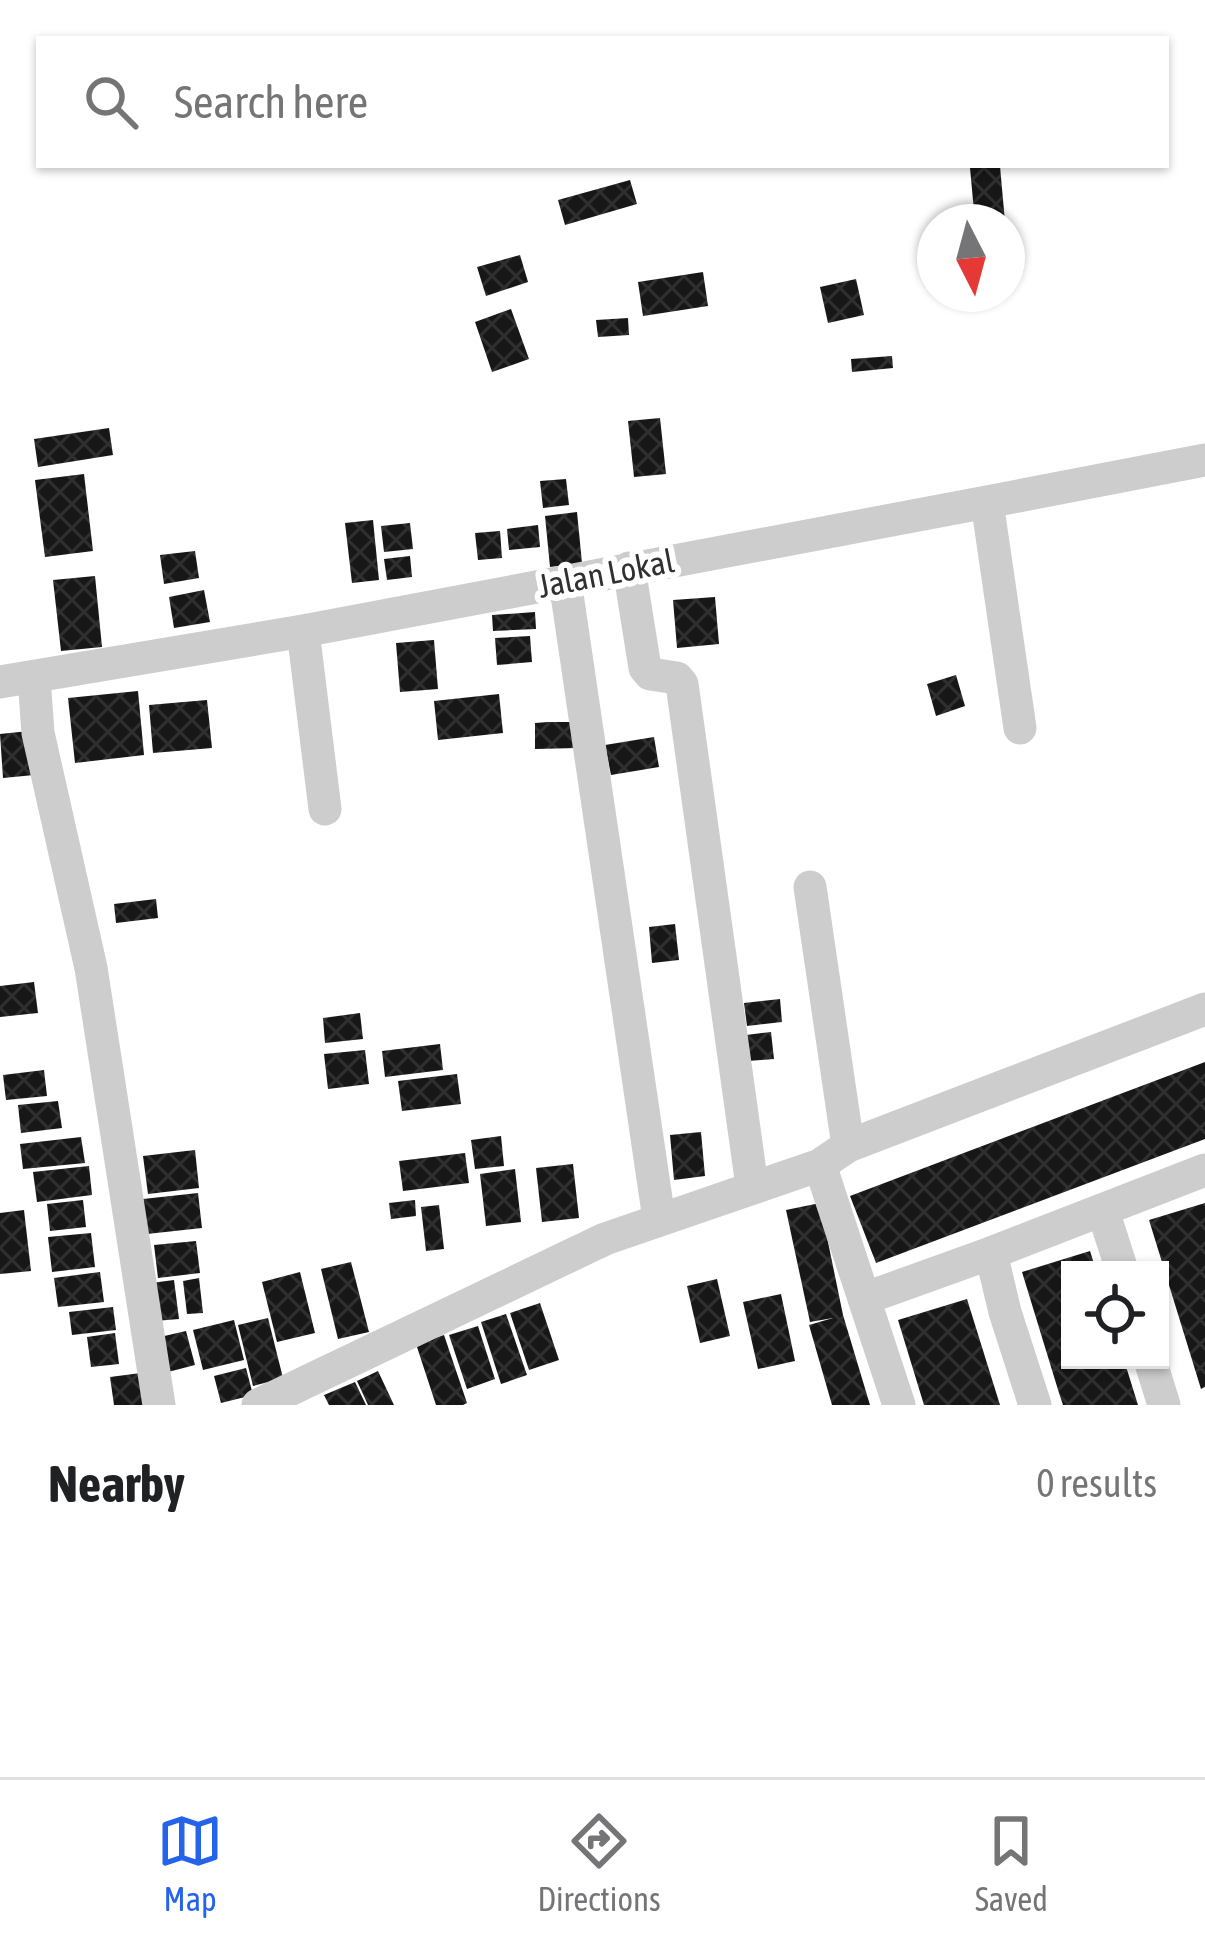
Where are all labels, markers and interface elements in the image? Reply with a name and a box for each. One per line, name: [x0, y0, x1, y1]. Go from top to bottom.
search box: [36, 36, 1169, 168]
icon: search: [78, 69, 144, 135]
text: Search here: [174, 76, 368, 128]
north arrow: [917, 204, 1025, 312]
street label: Jalan Lokal: [535, 541, 677, 605]
map controls: [1061, 1261, 1169, 1369]
button: locate: [1061, 1261, 1169, 1369]
text: Nearby: [48, 1454, 185, 1513]
text: 0 results: [1036, 1461, 1157, 1505]
tab: Map: [157, 1808, 223, 1918]
tab: Directions: [537, 1808, 661, 1918]
tab: Saved: [975, 1808, 1048, 1918]

